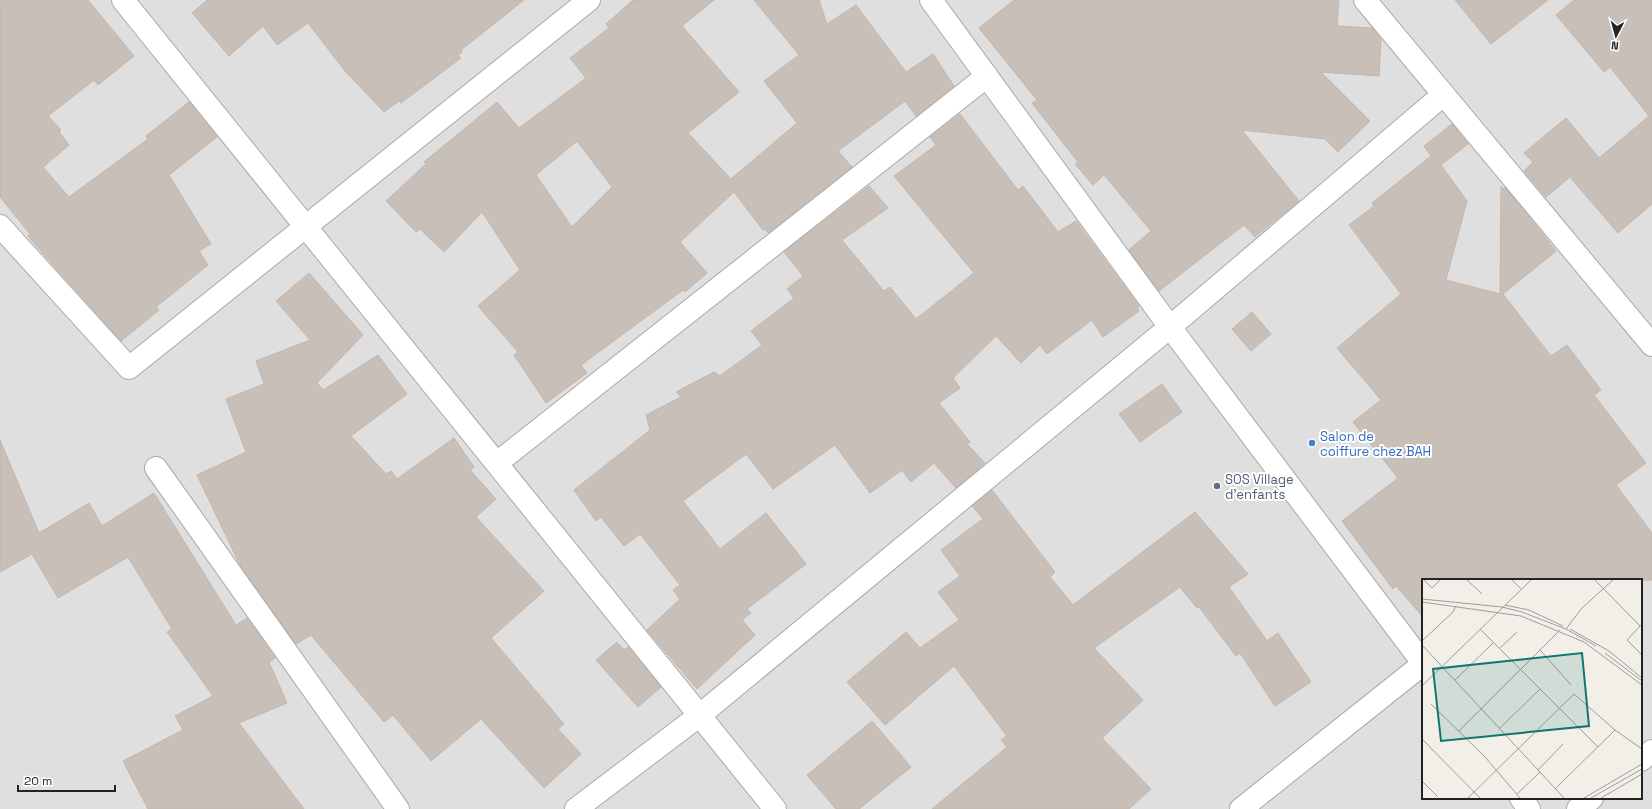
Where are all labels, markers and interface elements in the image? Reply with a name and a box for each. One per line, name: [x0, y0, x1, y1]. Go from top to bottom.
north arrow: [1596, 16, 1636, 56]
text: N: [1611, 39, 1619, 53]
place label: Salon de coiffure chez BAH: [1320, 428, 1431, 460]
marker: Salon de coiffure chez BAH: [1307, 438, 1317, 448]
place label: SOS Village d'enfants: [1225, 471, 1294, 503]
marker: SOS Village d'enfants: [1212, 481, 1222, 491]
inset map: [1422, 579, 1642, 799]
scale bar: [18, 767, 115, 793]
text: 20 m: [24, 773, 52, 789]

